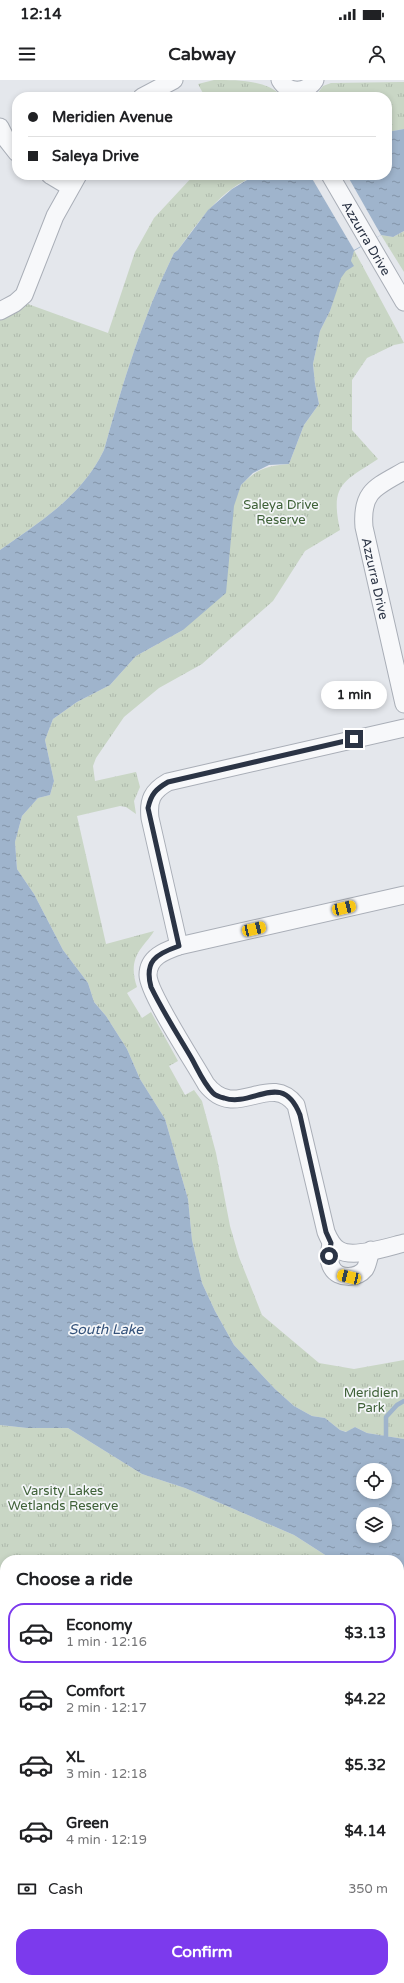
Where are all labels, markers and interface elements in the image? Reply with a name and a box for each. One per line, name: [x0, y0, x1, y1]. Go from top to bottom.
text: 12:14: [20, 5, 62, 23]
icon: menu: [16, 43, 38, 65]
text: Cabway: [168, 43, 236, 65]
icon: person: [366, 43, 388, 65]
text: Meridien Avenue: [52, 108, 173, 126]
text: Saleya Drive: [52, 147, 139, 165]
street label: Azzurra Drive: [338, 199, 394, 279]
park label: Saleya Drive Reserve: [243, 497, 319, 528]
street label: Azzurra Drive: [358, 536, 392, 621]
callout: 1 min: [321, 681, 387, 709]
text: 1 min: [337, 687, 371, 703]
route end: [345, 730, 363, 748]
car: [331, 899, 357, 917]
car: [241, 920, 267, 938]
route start: [320, 1247, 338, 1265]
car: [336, 1268, 362, 1286]
water label: South Lake: [69, 1321, 144, 1338]
park label: Meridien Park: [344, 1385, 398, 1416]
map controls: [356, 1463, 392, 1543]
button: locate: [356, 1463, 392, 1499]
park label: Varsity Lakes Wetlands Reserve: [8, 1483, 118, 1514]
button: layers: [356, 1507, 392, 1543]
text: Choose a ride: [16, 1568, 133, 1590]
icon: car: [18, 1615, 54, 1651]
text: Economy: [66, 1616, 132, 1634]
text: $3.13: [345, 1624, 386, 1642]
text: 1 min · 12:16: [66, 1634, 147, 1650]
icon: car: [18, 1681, 54, 1717]
text: Comfort: [66, 1682, 125, 1700]
text: $4.22: [345, 1690, 386, 1708]
text: 2 min · 12:17: [66, 1700, 147, 1716]
icon: car: [18, 1747, 54, 1783]
text: XL: [66, 1748, 85, 1766]
text: $5.32: [345, 1756, 386, 1774]
text: 3 min · 12:18: [66, 1766, 147, 1782]
icon: car: [18, 1813, 54, 1849]
text: Green: [66, 1814, 109, 1832]
text: $4.14: [345, 1822, 386, 1840]
text: 4 min · 12:19: [66, 1832, 147, 1848]
icon: cash: [16, 1878, 38, 1900]
text: Cash: [48, 1880, 83, 1898]
text: 350 m: [348, 1881, 388, 1897]
button: Confirm: [16, 1929, 388, 1975]

